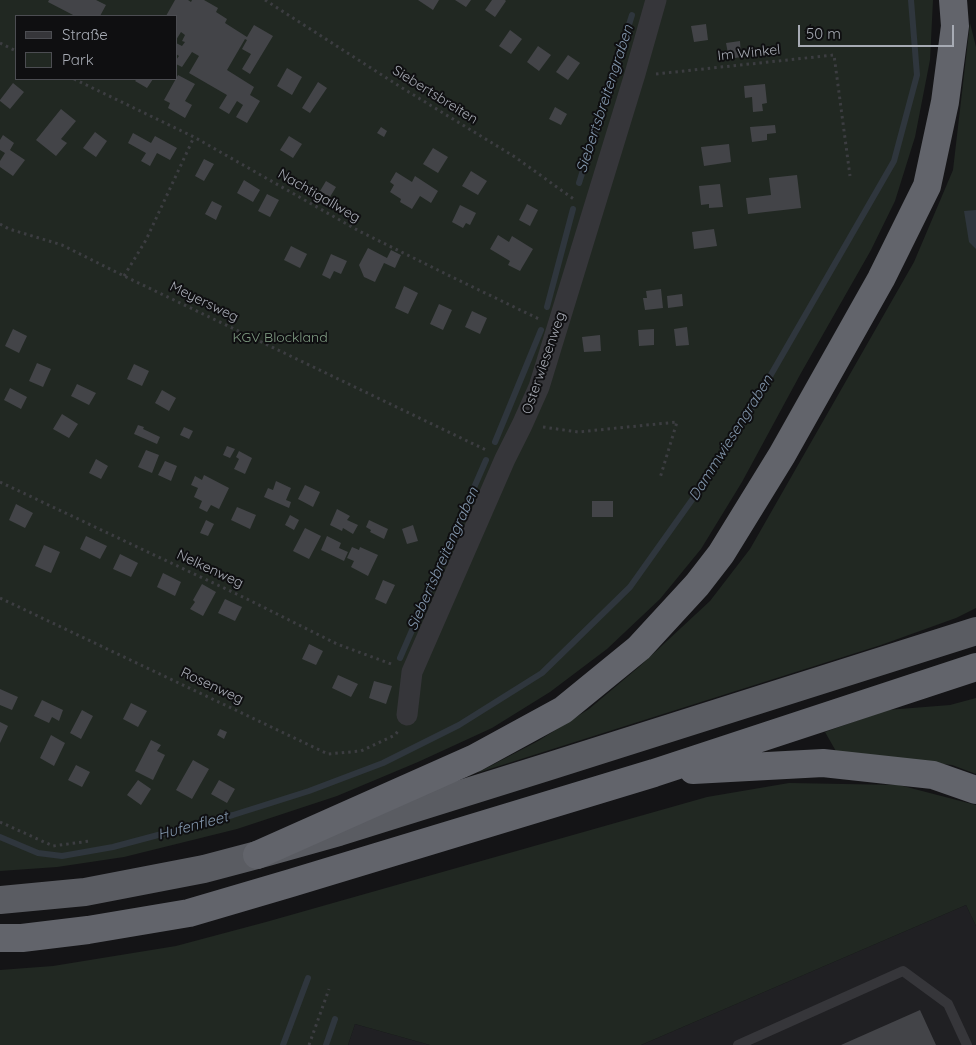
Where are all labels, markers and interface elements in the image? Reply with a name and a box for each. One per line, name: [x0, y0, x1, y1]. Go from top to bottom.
legend: [15, 15, 178, 80]
scale bar: [801, 15, 957, 47]
water label: Siebertsbreitengraben: [573, 23, 637, 175]
text: 50 m: [806, 24, 841, 43]
text: Straße: [62, 25, 108, 44]
street label: Im Winkel: [717, 41, 781, 65]
text: Park: [62, 50, 94, 69]
street label: Siebertsbreiten: [389, 62, 481, 128]
street label: Nachtigallweg: [275, 166, 363, 226]
street label: Meyersweg: [167, 278, 241, 326]
street label: Osterwiesenweg: [519, 310, 569, 416]
park label: KGV Blockland: [232, 330, 328, 346]
water label: Dammwiesengraben: [685, 372, 777, 504]
water label: Siebertsbreitengraben: [403, 485, 483, 633]
street label: Nelkenweg: [174, 546, 246, 592]
street label: Rosenweg: [178, 664, 246, 708]
water label: Hufenfleet: [156, 808, 230, 844]

